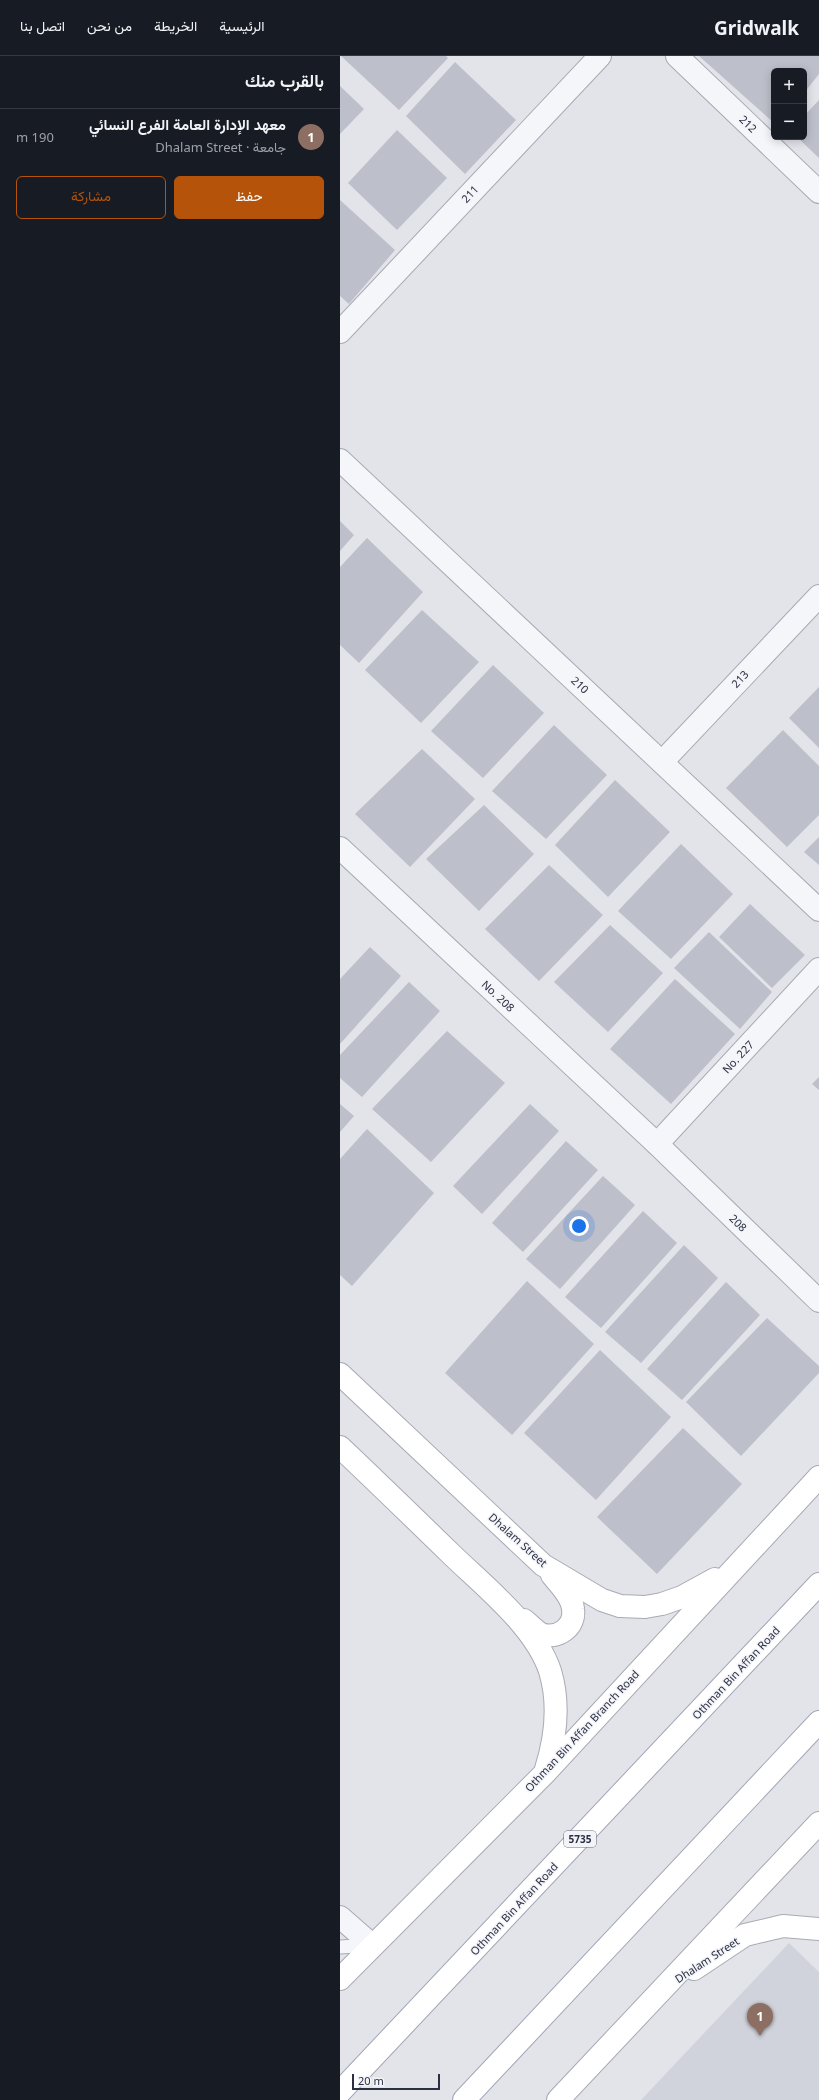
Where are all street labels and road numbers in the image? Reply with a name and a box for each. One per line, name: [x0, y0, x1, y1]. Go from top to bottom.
street label: 212: [736, 112, 760, 136]
street label: 211: [458, 182, 482, 206]
street label: 213: [728, 667, 752, 691]
street label: 210: [568, 673, 592, 697]
street label: No. 208: [479, 977, 518, 1015]
street label: No. 227: [719, 1037, 757, 1076]
street label: 208: [726, 1211, 750, 1235]
street label: Dhalam Street: [486, 1509, 551, 1570]
street label: Othman Bin Affan Road: [689, 1623, 783, 1722]
street label: Othman Bin Affan Branch Road: [521, 1667, 642, 1795]
road number: 5735: [564, 1831, 596, 1847]
street label: Othman Bin Affan Road: [467, 1859, 561, 1958]
street label: Dhalam Street: [672, 1933, 742, 1986]

